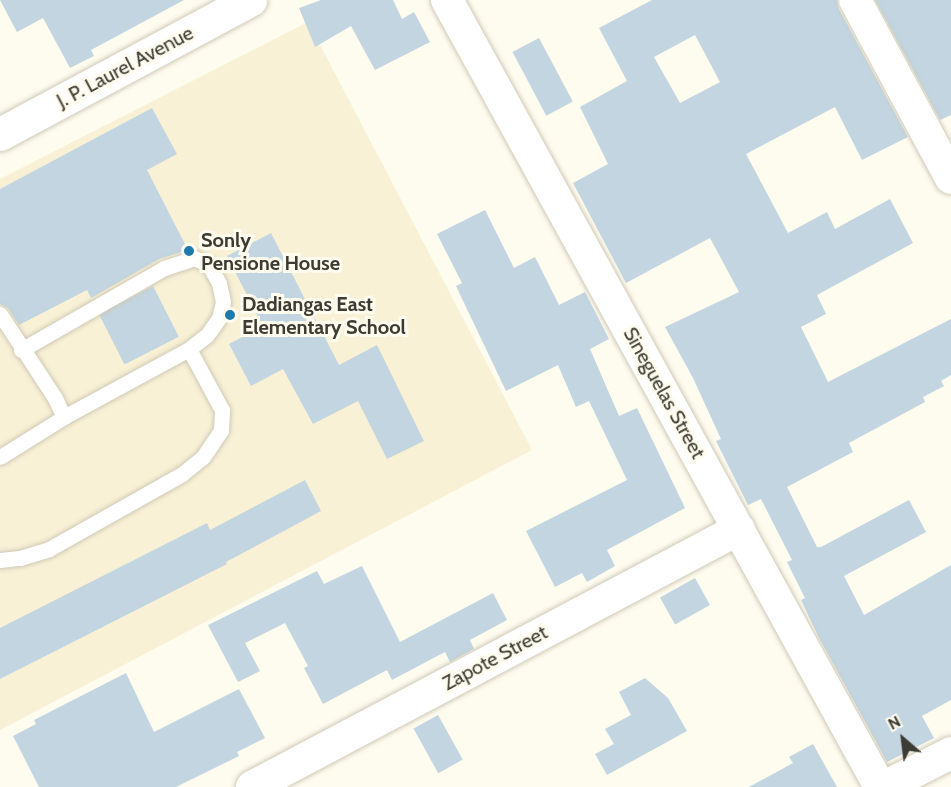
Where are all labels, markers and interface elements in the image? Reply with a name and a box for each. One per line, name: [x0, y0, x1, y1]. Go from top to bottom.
street label: J. P. Laurel Avenue: [53, 21, 197, 113]
place label: Sonly Pensione House: [201, 228, 340, 275]
marker: Sonly Pensione House: [182, 244, 196, 258]
place label: Dadiangas East Elementary School: [242, 292, 406, 339]
marker: Dadiangas East Elementary School: [223, 308, 237, 322]
street label: Sineguelas Street: [618, 323, 710, 463]
street label: Zapote Street: [439, 620, 551, 696]
north arrow: [873, 709, 933, 769]
text: N: [885, 712, 904, 734]

